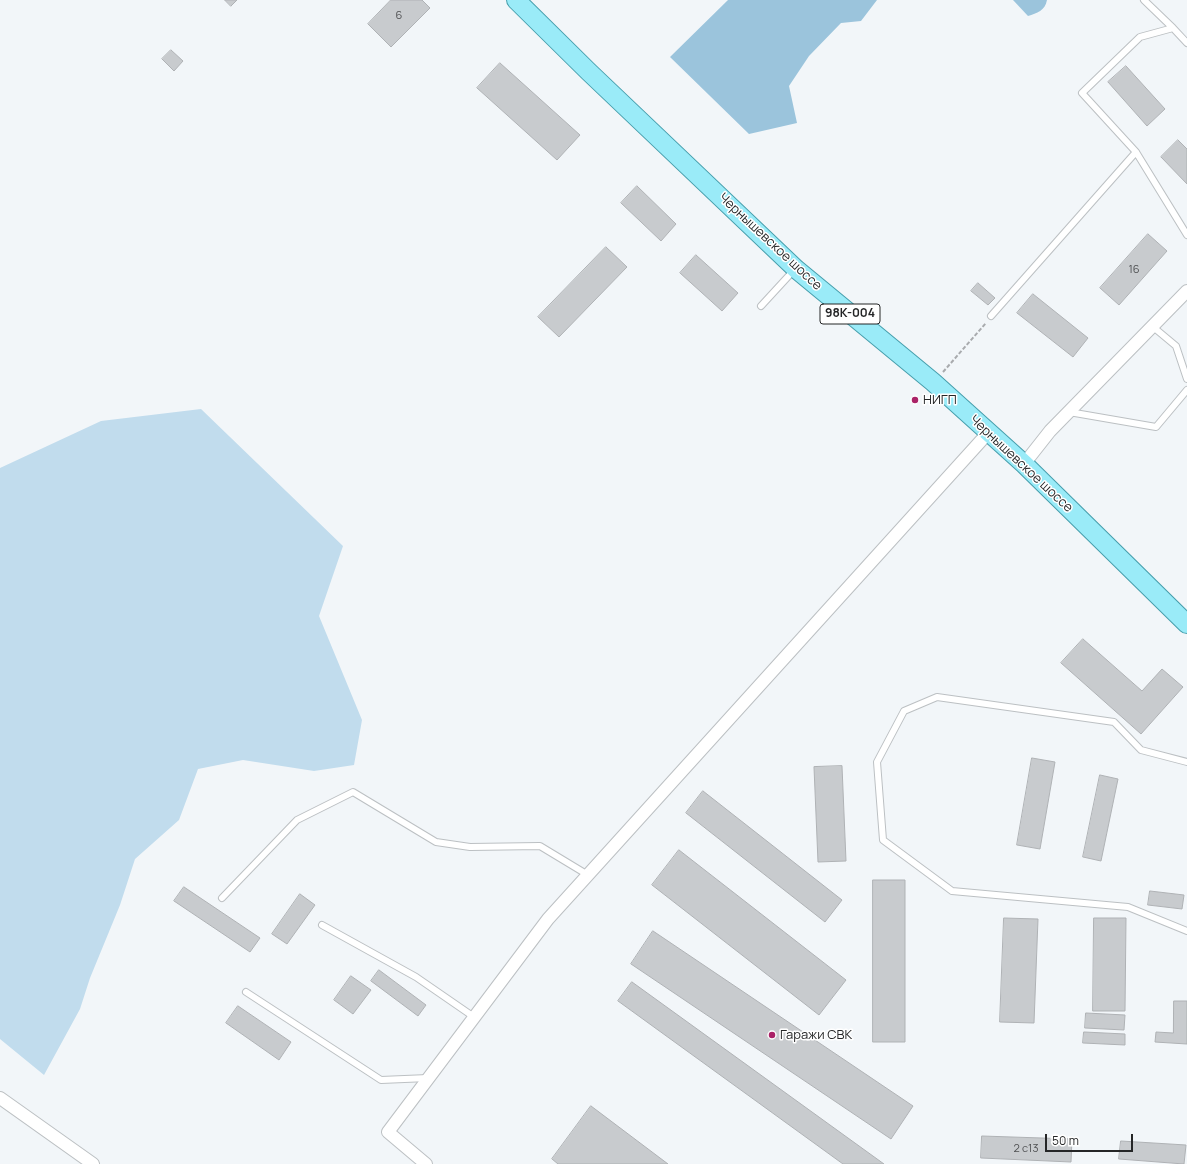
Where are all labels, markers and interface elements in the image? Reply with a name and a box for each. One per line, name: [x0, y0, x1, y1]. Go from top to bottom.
house number: 6: [396, 9, 402, 23]
street label: Чернышевское шоссе: [715, 190, 825, 294]
house number: 16: [1128, 263, 1140, 277]
road number: 98К-004: [820, 304, 880, 324]
place label: НИГП: [923, 392, 957, 408]
marker: НИГП: [910, 395, 920, 405]
street label: Чернышевское шоссе: [966, 412, 1076, 516]
place label: Гаражи СВК: [780, 1027, 852, 1043]
marker: Гаражи СВК: [767, 1030, 777, 1040]
scale bar: [1047, 1126, 1135, 1152]
text: 50 m: [1052, 1132, 1079, 1149]
house number: 2 с13: [1014, 1142, 1038, 1156]

